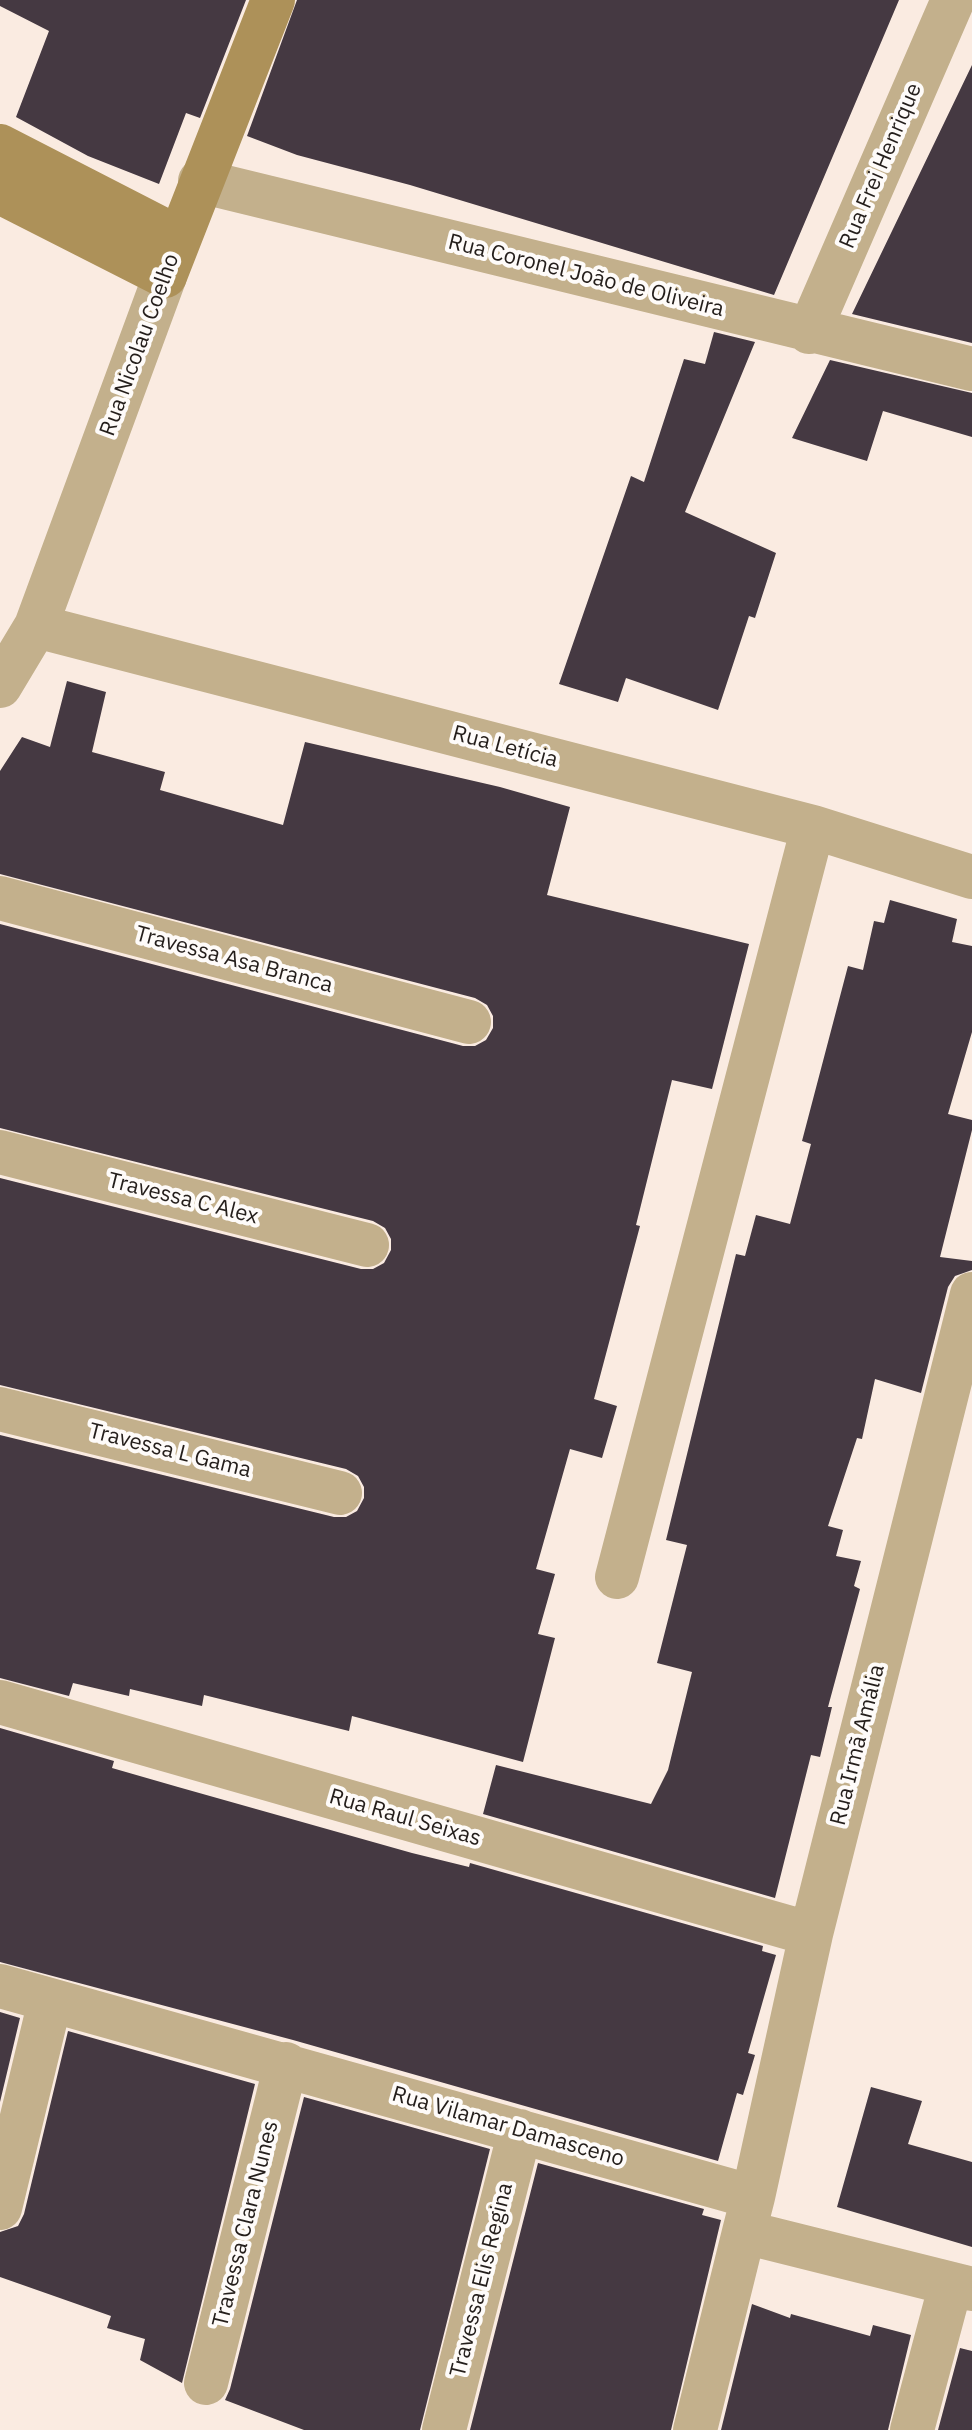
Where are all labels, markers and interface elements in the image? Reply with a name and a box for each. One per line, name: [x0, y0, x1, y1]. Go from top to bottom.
street label: Rua Frei Henrique: [834, 79, 928, 253]
street label: Rua Coronel João de Oliveira: [445, 229, 727, 323]
street label: Rua Nicolau Coelho: [95, 250, 185, 440]
street label: Rua Letícia: [449, 720, 561, 774]
street label: Travessa Asa Branca: [132, 921, 336, 999]
street label: Travessa C Alex: [105, 1168, 261, 1230]
street label: Travessa L Gama: [86, 1418, 254, 1484]
street label: Rua Irmã Amália: [825, 1662, 891, 1828]
street label: Rua Raul Seixas: [326, 1784, 484, 1852]
street label: Rua Vilamar Damasceno: [389, 2081, 627, 2173]
street label: Travessa Clara Nunes: [208, 2118, 284, 2330]
street label: Travessa Elis Regina: [445, 2180, 519, 2380]

